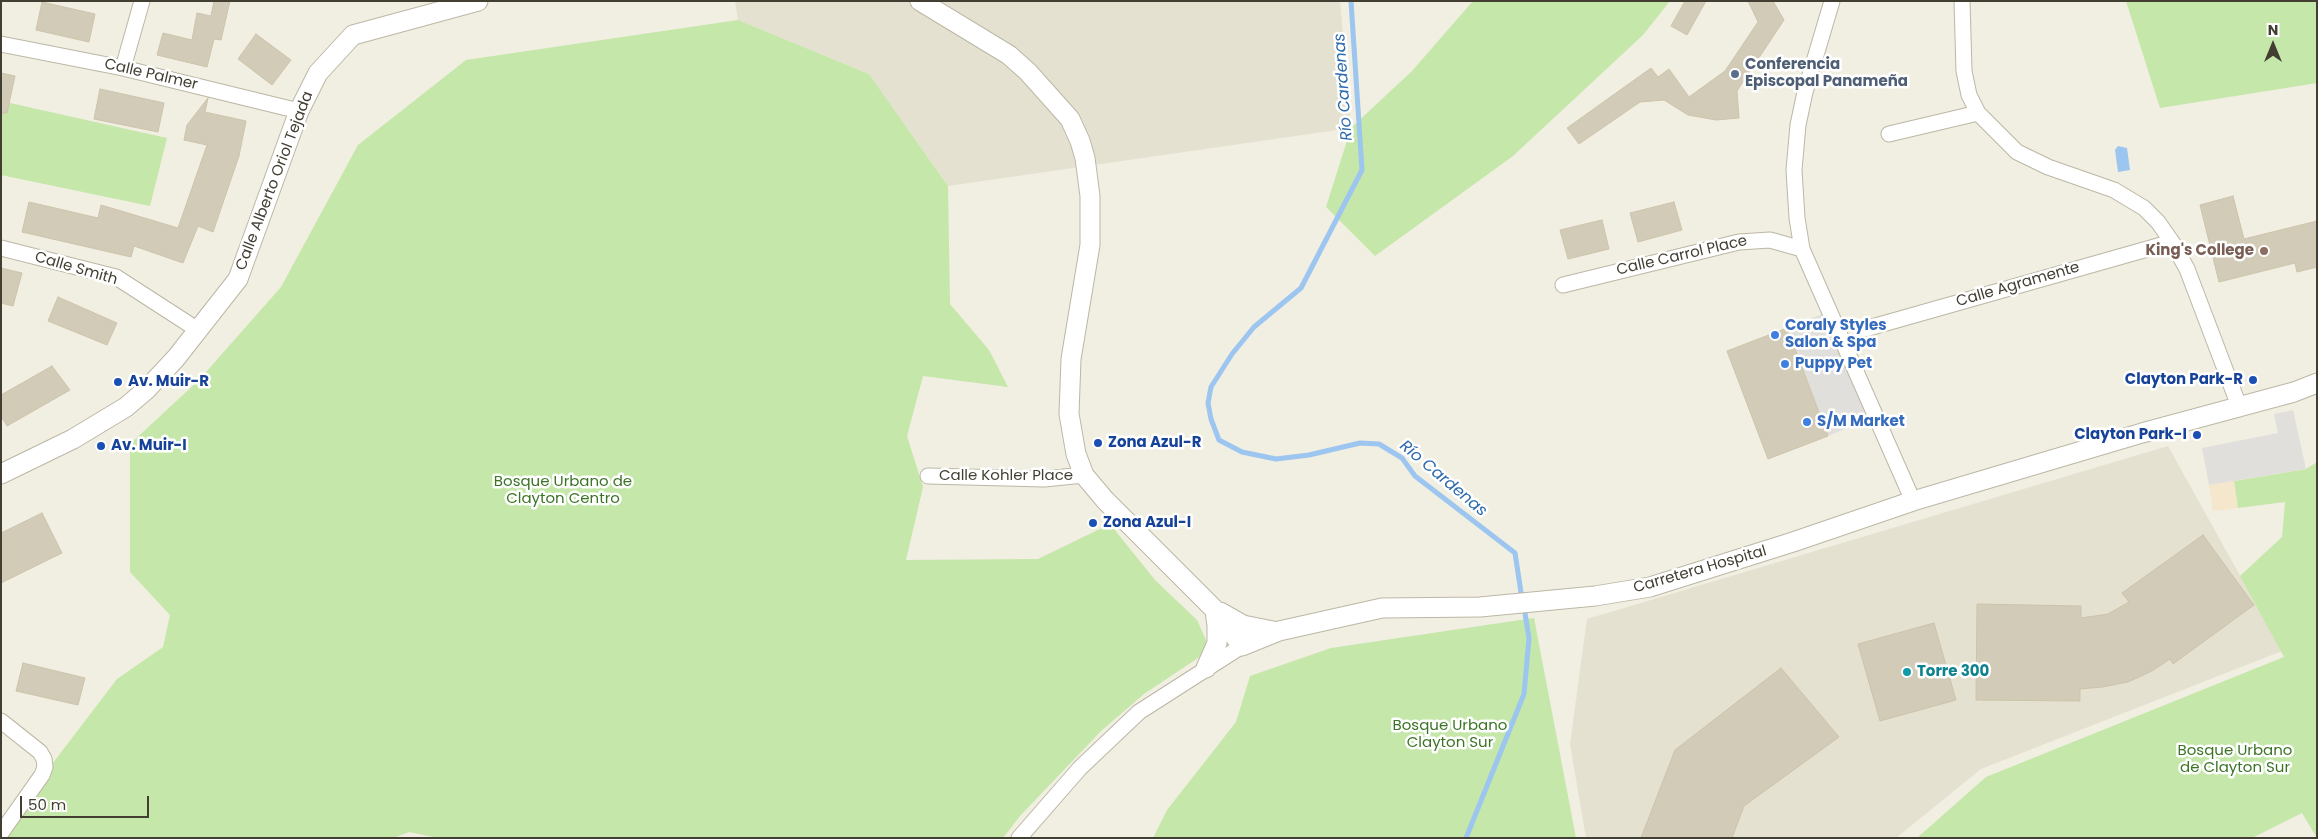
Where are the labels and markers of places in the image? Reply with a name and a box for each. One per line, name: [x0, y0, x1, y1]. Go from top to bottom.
place label: Conferencia Episcopal Panameña: [1745, 56, 1908, 91]
marker: Conferencia Episcopal Panameña: [1729, 68, 1741, 80]
place label: King's College: [2145, 242, 2254, 260]
marker: King's College: [2258, 245, 2270, 257]
place label: Coraly Styles Salon & Spa: [1785, 317, 1887, 352]
marker: Coraly Styles Salon & Spa: [1769, 329, 1781, 341]
place label: Puppy Pet: [1795, 355, 1872, 373]
marker: Puppy Pet: [1779, 358, 1791, 370]
place label: Clayton Park-R: [2125, 371, 2243, 389]
place label: Av. Muir-R: [128, 373, 209, 391]
marker: Clayton Park-R: [2247, 374, 2259, 386]
marker: Av. Muir-R: [112, 376, 124, 388]
place label: S/M Market: [1817, 413, 1905, 431]
marker: S/M Market: [1801, 416, 1813, 428]
place label: Clayton Park-I: [2074, 426, 2187, 444]
marker: Clayton Park-I: [2191, 429, 2203, 441]
place label: Zona Azul-R: [1108, 434, 1201, 452]
place label: Av. Muir-I: [111, 437, 187, 455]
marker: Zona Azul-R: [1092, 437, 1104, 449]
marker: Av. Muir-I: [95, 440, 107, 452]
place label: Zona Azul-I: [1103, 514, 1191, 532]
marker: Zona Azul-I: [1087, 517, 1099, 529]
place label: Torre 300: [1917, 663, 1989, 681]
marker: Torre 300: [1901, 666, 1913, 678]

